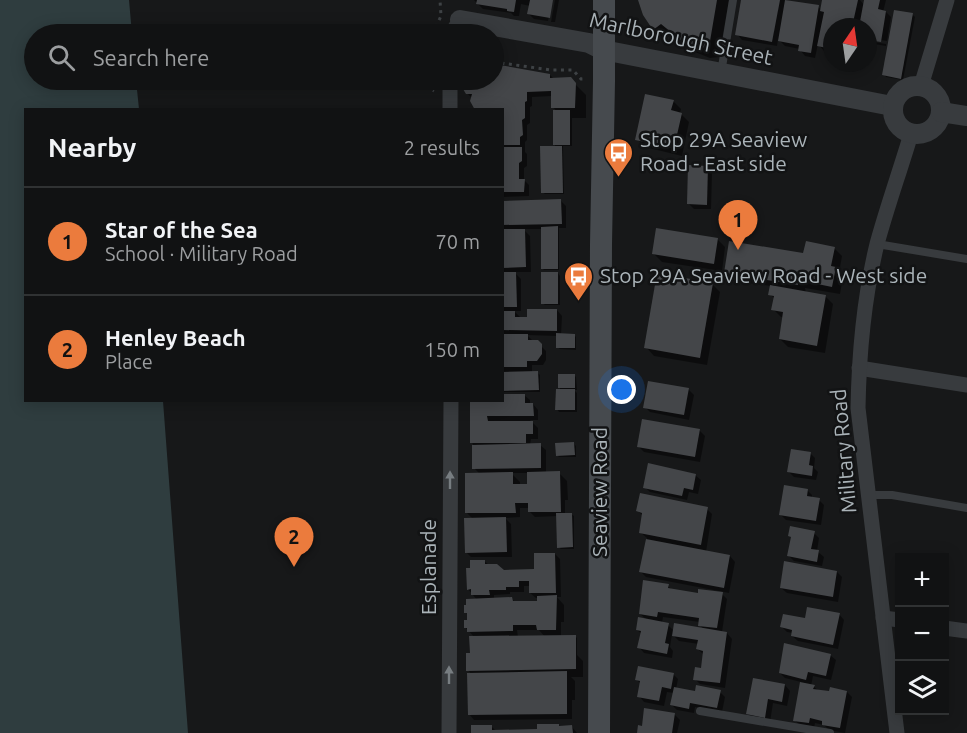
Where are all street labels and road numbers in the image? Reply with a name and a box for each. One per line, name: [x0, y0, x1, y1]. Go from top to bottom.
street label: Marlborough Street: [587, 7, 775, 69]
street label: Military Road: [826, 388, 860, 514]
street label: Seaview Road: [587, 427, 611, 557]
street label: Esplanade: [416, 519, 440, 615]

